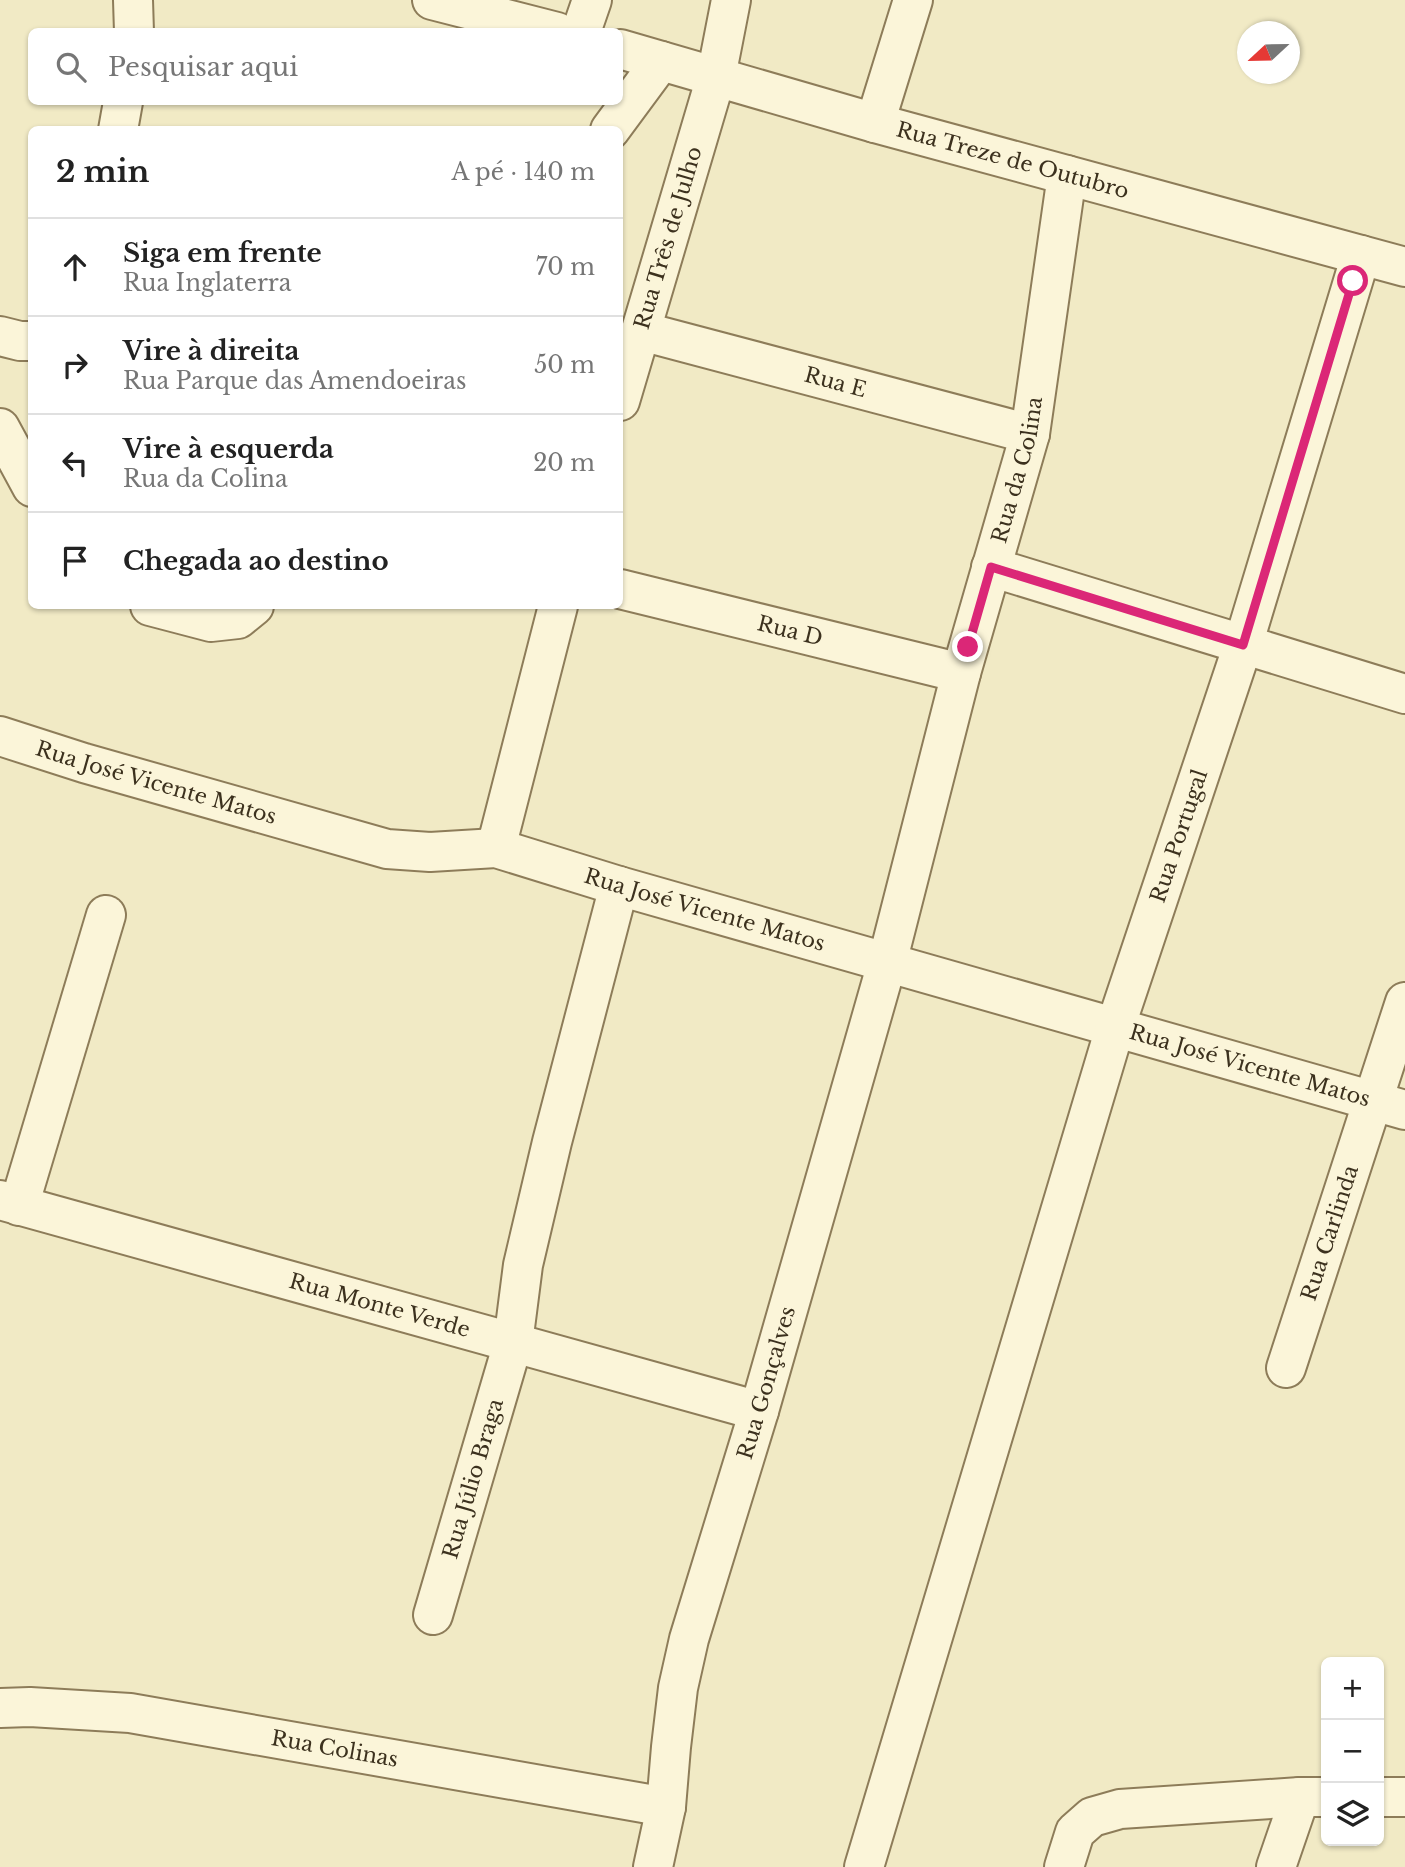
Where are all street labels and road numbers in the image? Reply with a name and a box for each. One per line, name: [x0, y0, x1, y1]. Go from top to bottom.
street label: Rua Treze de Outubro: [893, 116, 1132, 204]
street label: Rua Três de Julho: [629, 144, 708, 333]
street label: Rua E: [801, 362, 869, 403]
street label: Rua da Colina: [986, 395, 1048, 546]
street label: Rua D: [754, 610, 825, 651]
street label: Rua José Vicente Matos: [33, 735, 279, 830]
street label: Rua Portugal: [1145, 766, 1213, 906]
street label: Rua José Vicente Matos: [581, 863, 828, 957]
street label: Rua José Vicente Matos: [1126, 1019, 1373, 1112]
street label: Rua Carlinda: [1296, 1162, 1364, 1304]
street label: Rua Monte Verde: [286, 1268, 473, 1343]
street label: Rua Gonçalves: [732, 1303, 801, 1462]
street label: Rua Júlio Braga: [437, 1395, 509, 1562]
street label: Rua Colinas: [269, 1725, 400, 1773]

